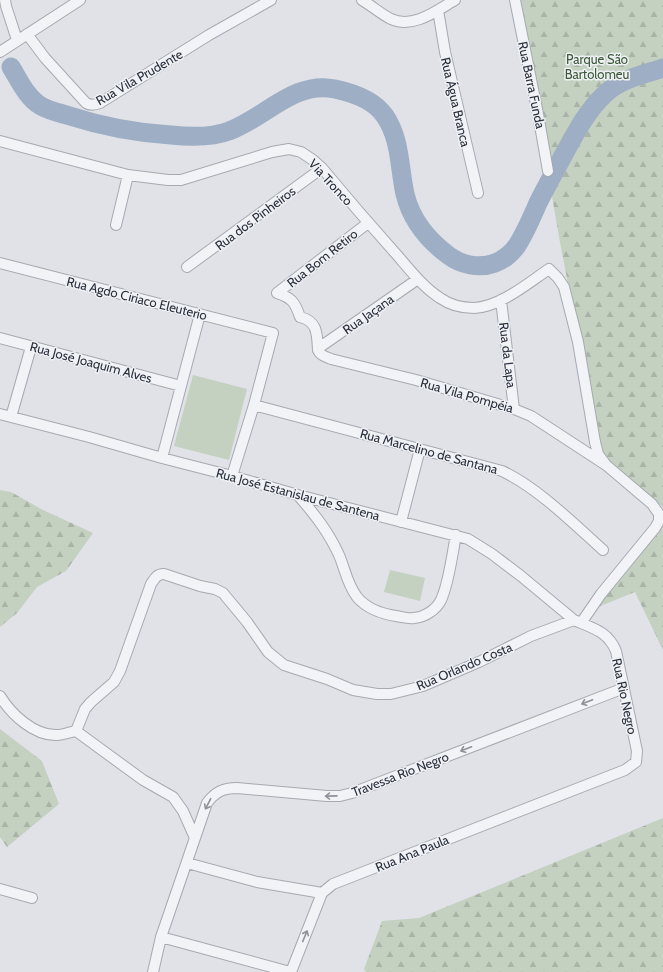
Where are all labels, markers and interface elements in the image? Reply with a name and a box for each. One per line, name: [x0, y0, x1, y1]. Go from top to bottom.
street label: Rua Barra Funda: [515, 40, 549, 131]
street label: Rua Vila Prudente: [93, 46, 185, 108]
park label: Parque São Bartolomeu: [565, 51, 629, 82]
street label: Rua Água Branca: [438, 55, 475, 149]
street label: Via Tronco: [306, 156, 356, 208]
street label: Rua dos Pinheiros: [212, 182, 299, 253]
street label: Rua Bom Retiro: [283, 225, 361, 291]
street label: Rua Agdo Ciriaco Eleuterio: [65, 273, 209, 323]
street label: Rua Jaçana: [339, 290, 397, 337]
street label: Rua da Lapa: [496, 321, 520, 390]
street label: Rua José Joaquim Alves: [28, 338, 154, 386]
street label: Rua Vila Pompéia: [419, 374, 516, 416]
street label: Rua Marcelino de Santana: [358, 425, 500, 477]
street label: Rua José Estanislau de Santena: [214, 464, 382, 524]
street label: Rua Orlando Costa: [414, 638, 515, 693]
street label: Rua Rio Negro: [609, 656, 641, 736]
one-way arrow: [582, 699, 594, 707]
one-way arrow: [460, 745, 472, 753]
street label: Travessa Rio Negro: [349, 748, 451, 800]
one-way arrow: [325, 792, 338, 800]
one-way arrow: [204, 798, 211, 810]
street label: Rua Ana Paula: [373, 831, 452, 875]
one-way arrow: [302, 930, 310, 942]

